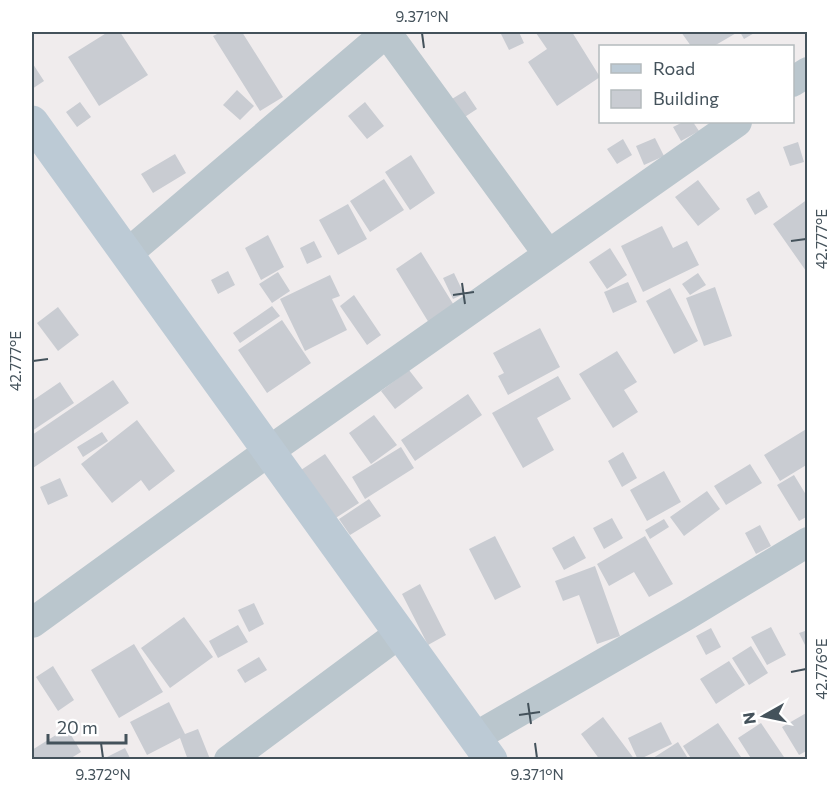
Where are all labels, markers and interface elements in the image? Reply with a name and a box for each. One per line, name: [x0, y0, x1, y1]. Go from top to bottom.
text: 9.371°N: [395, 7, 449, 25]
legend: [599, 45, 794, 123]
text: Road: [653, 57, 695, 79]
text: Building: [653, 87, 719, 109]
text: 42.777°E: [812, 209, 830, 269]
text: 42.777°E: [6, 331, 24, 391]
text: 42.776°E: [812, 638, 830, 700]
north arrow: [734, 686, 794, 746]
scale bar: [48, 707, 126, 745]
text: N: [738, 711, 759, 726]
text: 20 m: [57, 716, 98, 738]
text: 9.372°N: [75, 765, 131, 783]
text: 9.371°N: [510, 765, 564, 783]

